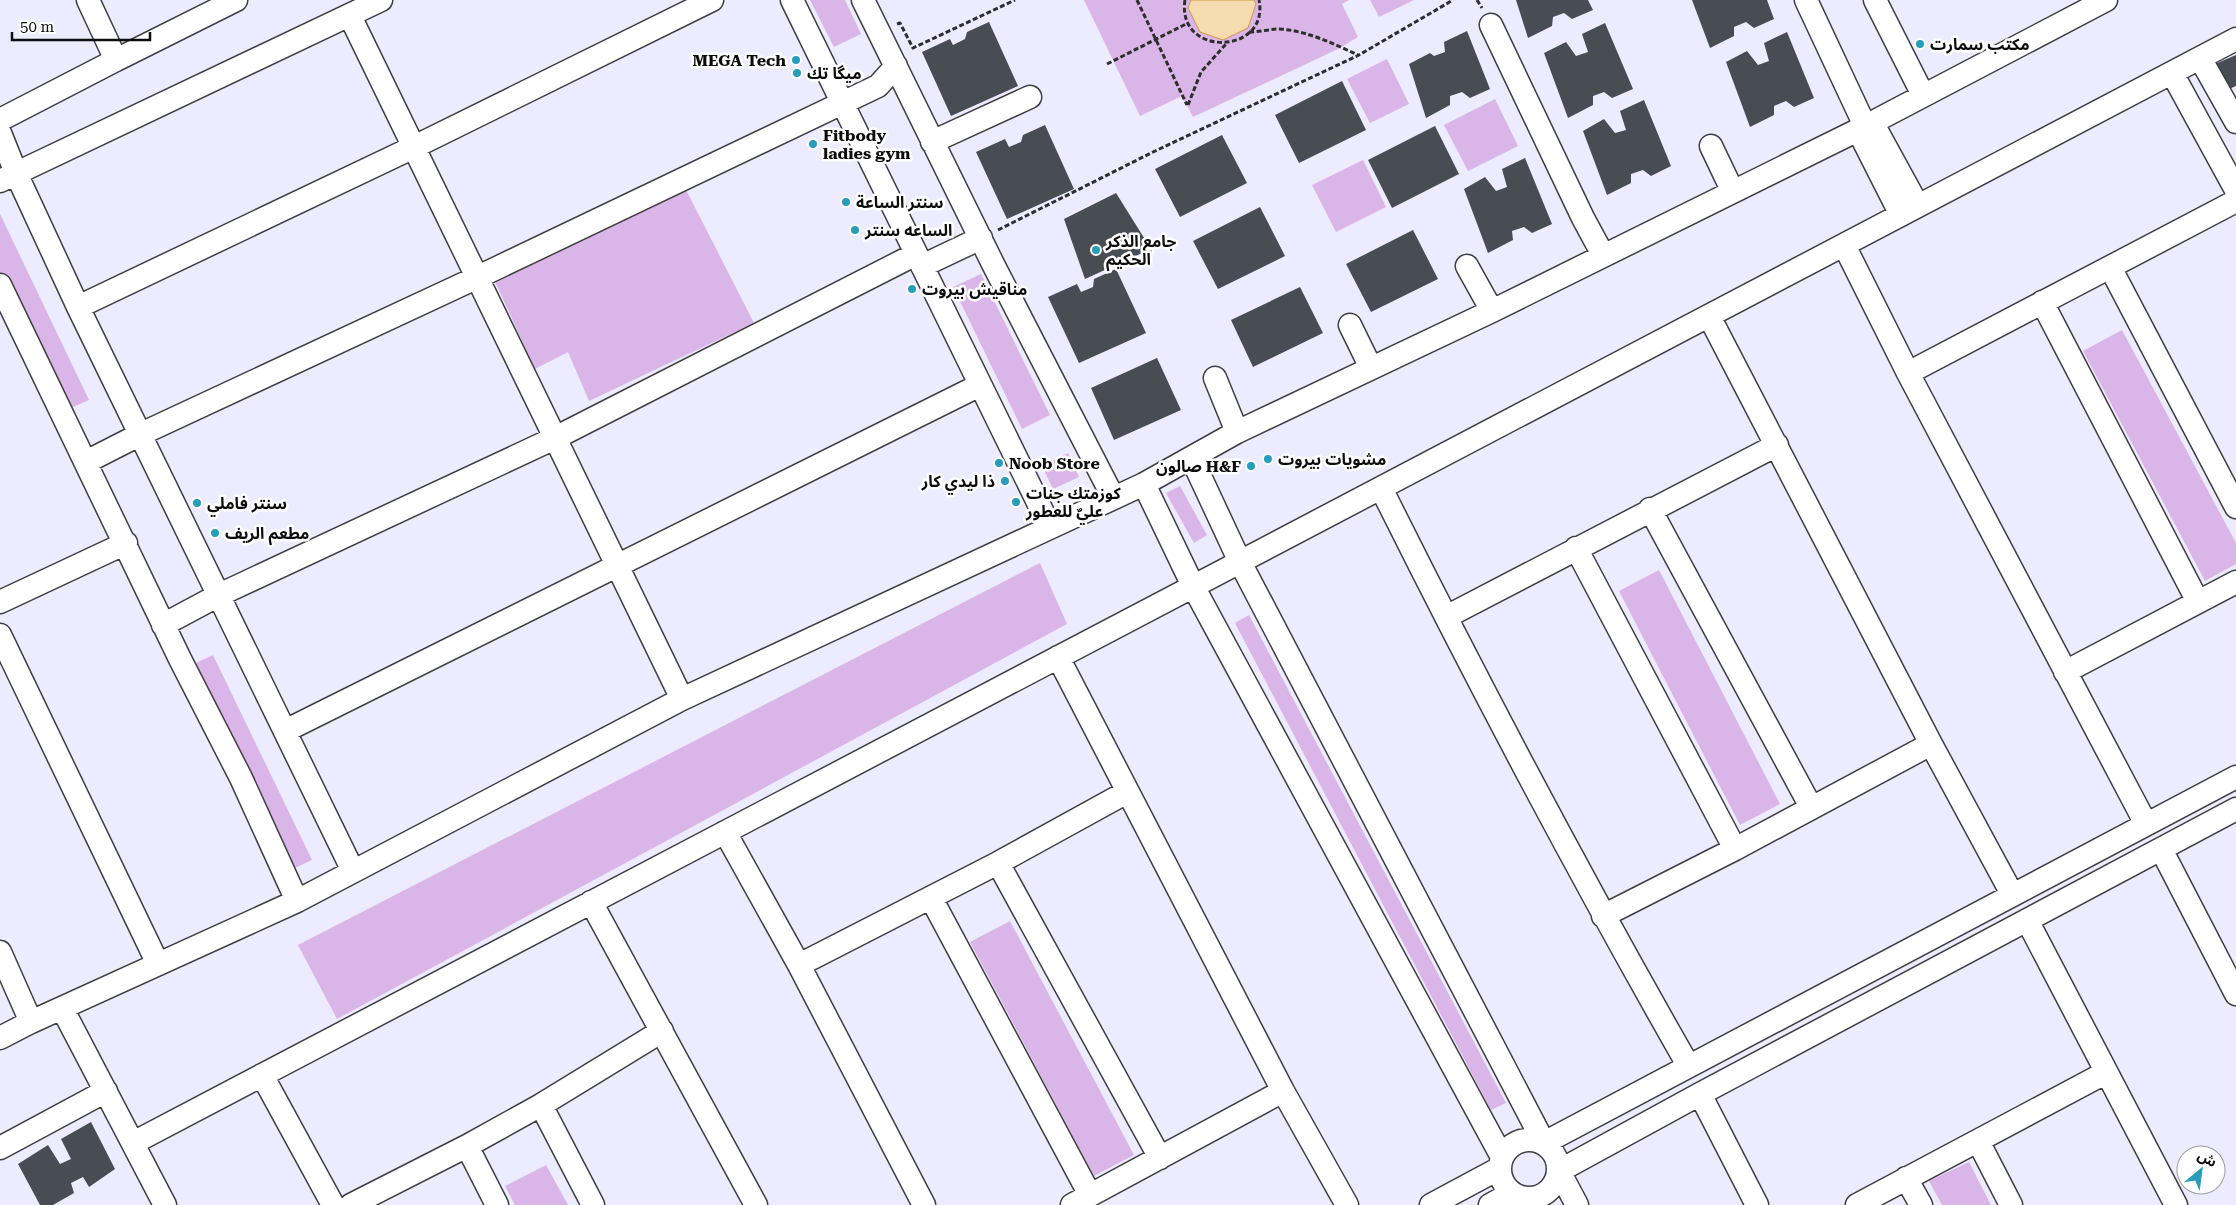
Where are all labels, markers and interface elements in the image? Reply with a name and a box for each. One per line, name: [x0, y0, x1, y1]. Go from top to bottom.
scale bar: [12, 10, 150, 42]
text: 50 m: [20, 18, 55, 36]
place label: مكتب سمارت: [1930, 35, 2030, 54]
marker: مكتب سمارت: [1914, 38, 1926, 50]
place label: MEGA Tech: [693, 51, 786, 70]
marker: MEGA Tech: [790, 54, 802, 66]
place label: ميگا تك: [807, 64, 861, 83]
marker: ميگا تك: [791, 67, 803, 79]
place label: Fitbody ladies gym: [823, 126, 911, 163]
marker: Fitbody ladies gym: [807, 138, 819, 150]
place label: سنتر الساعة: [856, 193, 943, 212]
marker: سنتر الساعة: [840, 196, 852, 208]
place label: الساعه سنتر: [864, 221, 952, 240]
marker: الساعه سنتر: [849, 224, 861, 236]
place label: جامع الذكر الحكيم: [1105, 232, 1176, 272]
marker: جامع الذكر الحكيم: [1090, 244, 1102, 256]
place label: مناقيش بيروت: [922, 280, 1027, 299]
marker: مناقيش بيروت: [906, 283, 918, 295]
place label: مشويات بيروت: [1278, 450, 1386, 469]
marker: مشويات بيروت: [1262, 453, 1274, 465]
place label: Noob Store: [1009, 454, 1100, 473]
marker: Noob Store: [993, 457, 1005, 469]
place label: صالون H&F: [1156, 457, 1241, 476]
marker: صالون H&F: [1245, 460, 1257, 472]
place label: ذا ليدي كار: [921, 472, 995, 495]
marker: ذا ليدي كار: [999, 475, 1011, 487]
place label: كوزمتك جنات عليٌ للعطور: [1025, 484, 1121, 525]
place label: سنتر فاملي: [207, 494, 287, 517]
marker: كوزمتك جنات عليٌ للعطور: [1010, 496, 1022, 508]
marker: سنتر فاملي: [191, 497, 203, 509]
place label: مطعم الريف: [225, 524, 309, 546]
marker: مطعم الريف: [209, 527, 221, 539]
north arrow: [2176, 1145, 2226, 1195]
text: ش: [2195, 1147, 2220, 1170]

